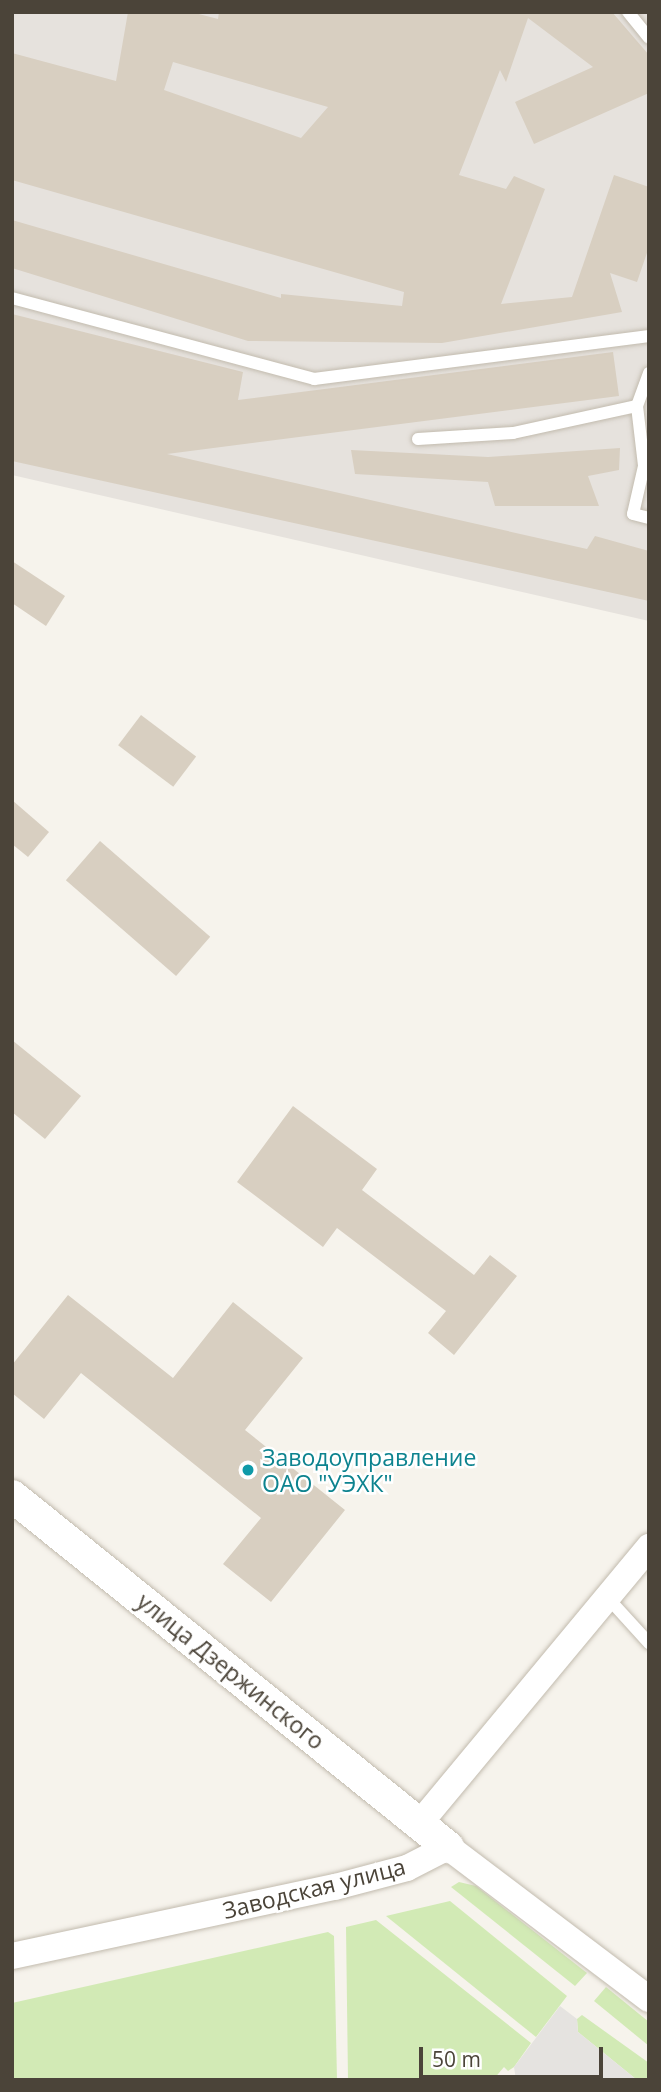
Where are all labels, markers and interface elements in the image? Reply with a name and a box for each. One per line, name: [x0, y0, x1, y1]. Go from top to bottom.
place label: Заводоуправление ОАО "УЭХК": [262, 1443, 476, 1497]
marker: Заводоуправление ОАО "УЭХК": [240, 1462, 256, 1478]
street label: улица Дзержинского: [132, 1587, 330, 1755]
street label: Заводская улица: [220, 1852, 408, 1924]
scale bar: [423, 2032, 607, 2076]
text: 50 m: [432, 2045, 481, 2073]

